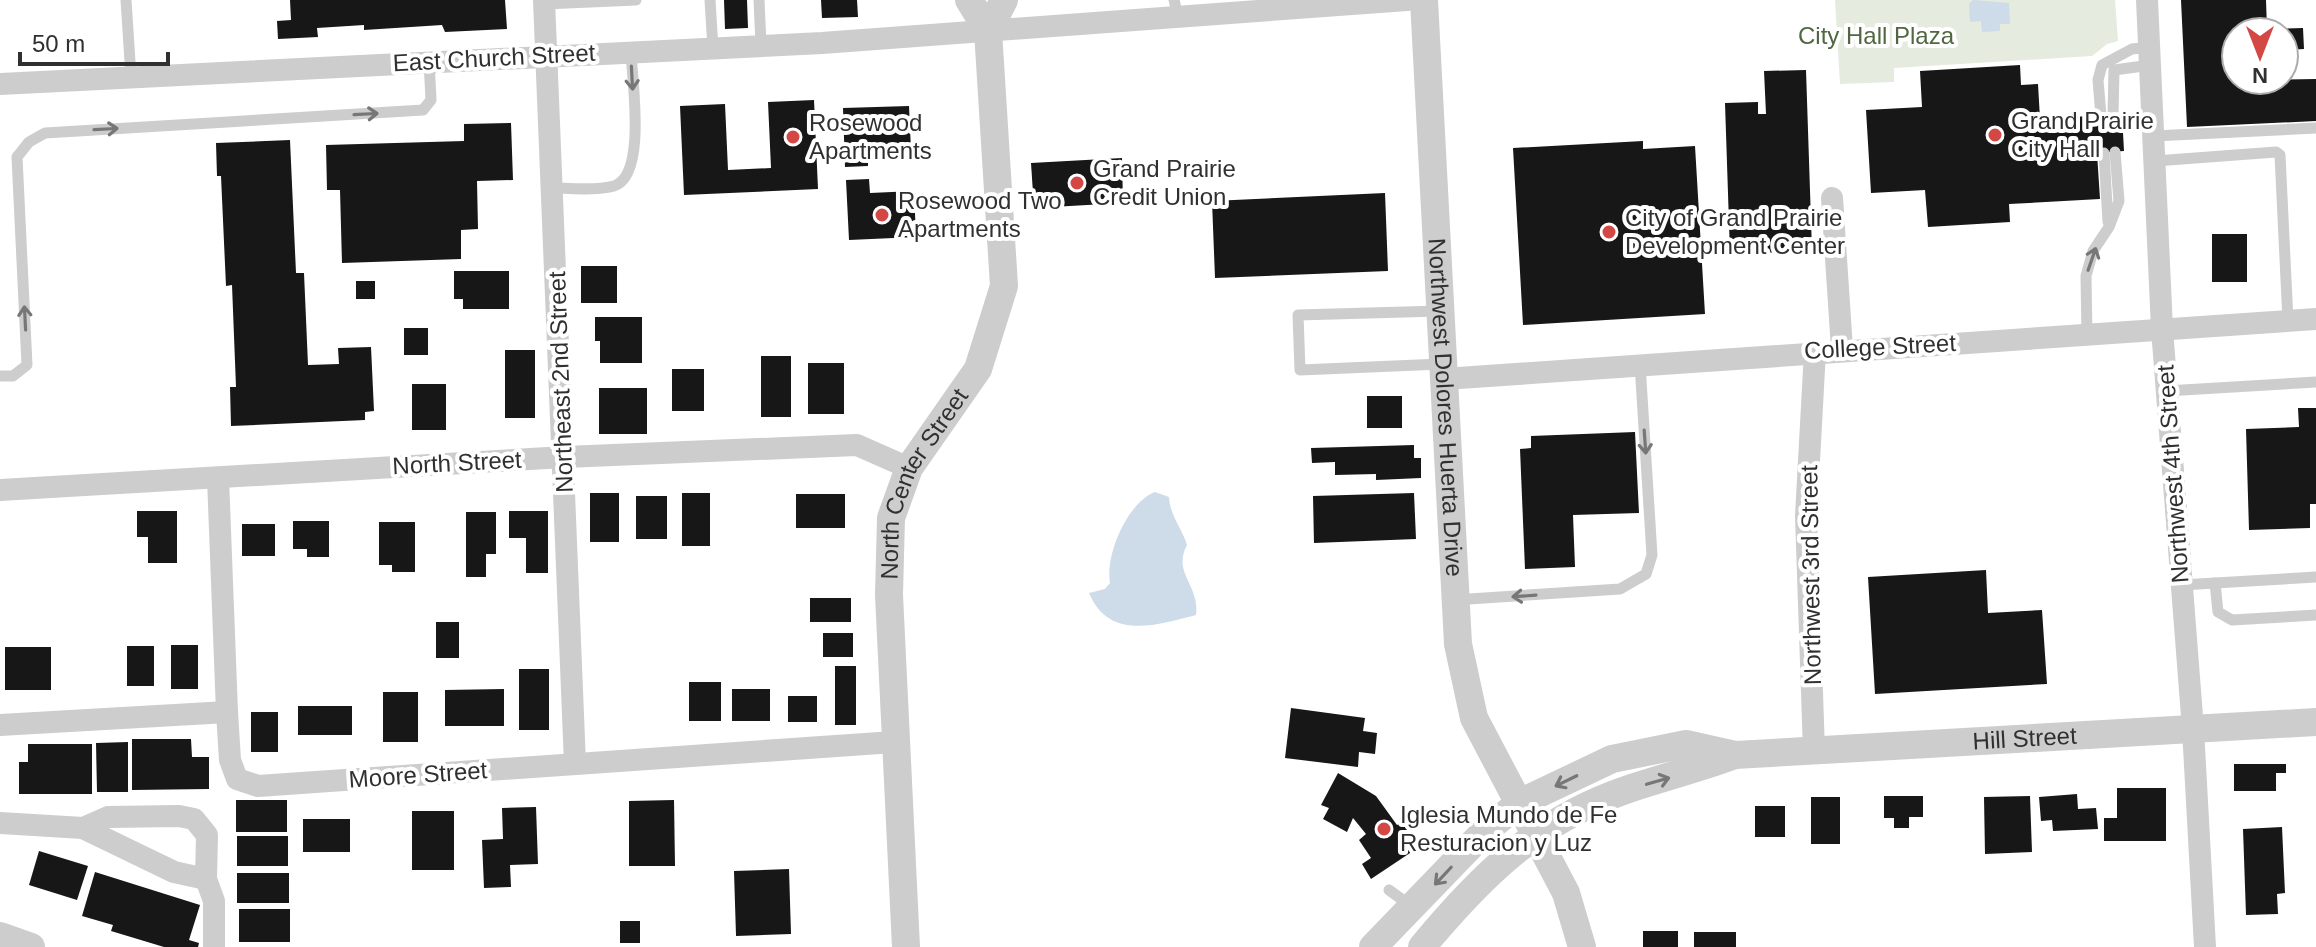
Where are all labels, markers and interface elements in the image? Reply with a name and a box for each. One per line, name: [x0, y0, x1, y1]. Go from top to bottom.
scale bar: [20, 16, 168, 66]
north arrow: [2220, 16, 2300, 96]
park label: City Hall Plaza: [1798, 22, 1955, 49]
text: 50 m: [32, 30, 85, 57]
street label: East Church Street: [392, 39, 596, 76]
text: N: [2252, 63, 2268, 88]
one-way arrow: [624, 64, 639, 91]
one-way arrow: [352, 106, 379, 121]
place label: Grand Prairie City Hall: [2011, 107, 2154, 162]
place label: Rosewood Apartments: [809, 109, 932, 164]
one-way arrow: [92, 121, 119, 136]
marker: Grand Prairie City Hall: [1986, 126, 2004, 144]
marker: Rosewood Apartments: [784, 128, 802, 146]
place label: Grand Prairie Credit Union: [1093, 155, 1236, 210]
marker: Grand Prairie Credit Union: [1068, 174, 1086, 192]
place label: Rosewood Two Apartments: [898, 187, 1062, 242]
place label: City of Grand Prairie Development Center: [1625, 204, 1845, 259]
marker: Rosewood Two Apartments: [873, 206, 891, 224]
marker: City of Grand Prairie Development Center: [1600, 223, 1618, 241]
street label: Northwest Dolores Huerta Drive: [1424, 237, 1468, 577]
one-way arrow: [2085, 247, 2100, 272]
street label: Northeast 2nd Street: [543, 271, 578, 493]
one-way arrow: [17, 305, 32, 332]
street label: College Street: [1803, 329, 1957, 364]
street label: Northwest 4th Street: [2151, 364, 2194, 584]
street label: North Center Street: [875, 383, 973, 580]
one-way arrow: [1638, 428, 1653, 455]
street label: North Street: [392, 446, 523, 479]
street label: Northwest 3rd Street: [1795, 464, 1826, 685]
one-way arrow: [1511, 589, 1538, 604]
street label: Hill Street: [1972, 722, 2078, 754]
street label: Moore Street: [348, 756, 488, 793]
one-way arrow: [1644, 773, 1670, 788]
one-way arrow: [1554, 774, 1578, 789]
place label: Iglesia Mundo de Fe Resturacion y Luz: [1400, 801, 1617, 856]
marker: Iglesia Mundo de Fe Resturacion y Luz: [1375, 820, 1393, 838]
one-way arrow: [1433, 866, 1452, 886]

